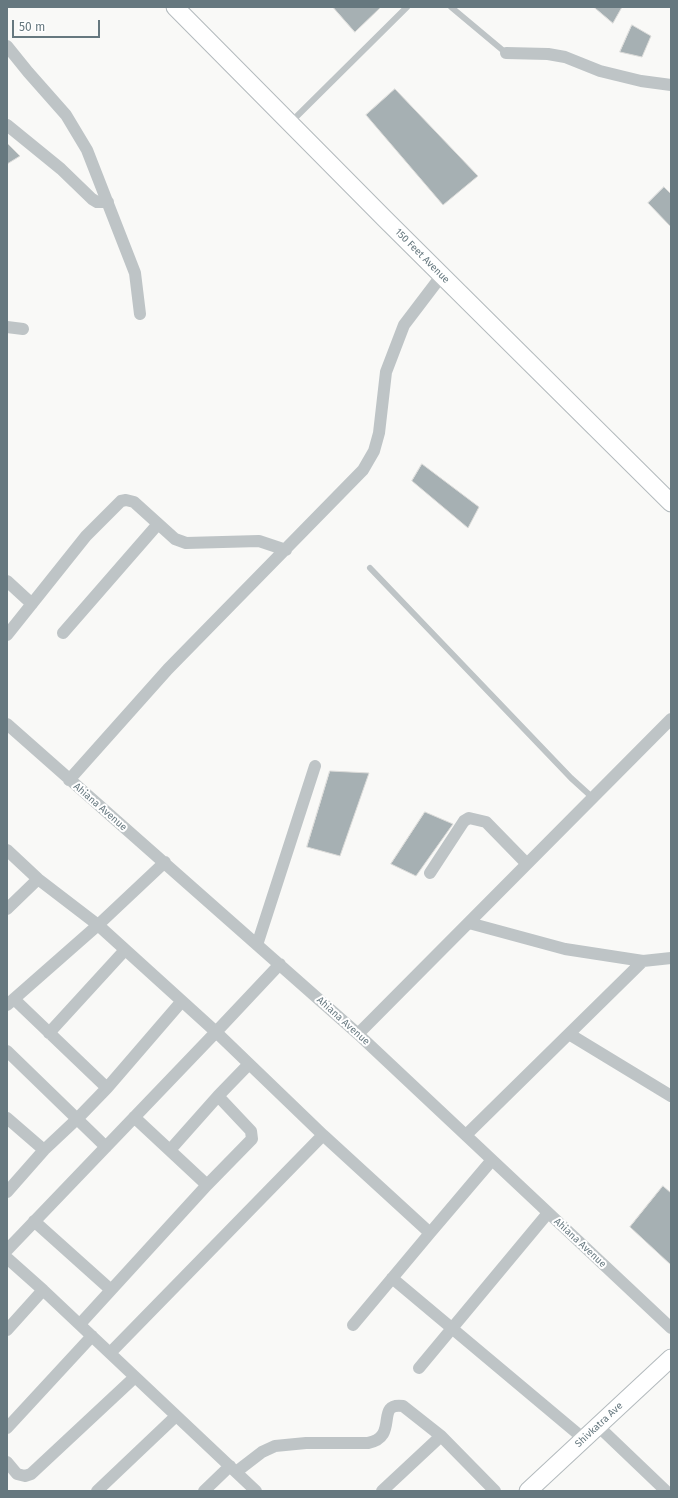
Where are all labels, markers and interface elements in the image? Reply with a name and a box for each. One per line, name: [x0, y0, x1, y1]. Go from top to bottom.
scale bar: [14, 12, 102, 38]
text: 50 m: [19, 20, 45, 34]
street label: 150 Feet Avenue: [392, 226, 452, 286]
street label: Ahiana Avenue: [71, 780, 129, 834]
street label: Ahiana Avenue: [314, 994, 372, 1048]
street label: Ahiana Avenue: [551, 1216, 609, 1270]
street label: Shivkatra Ave: [573, 1400, 625, 1450]

